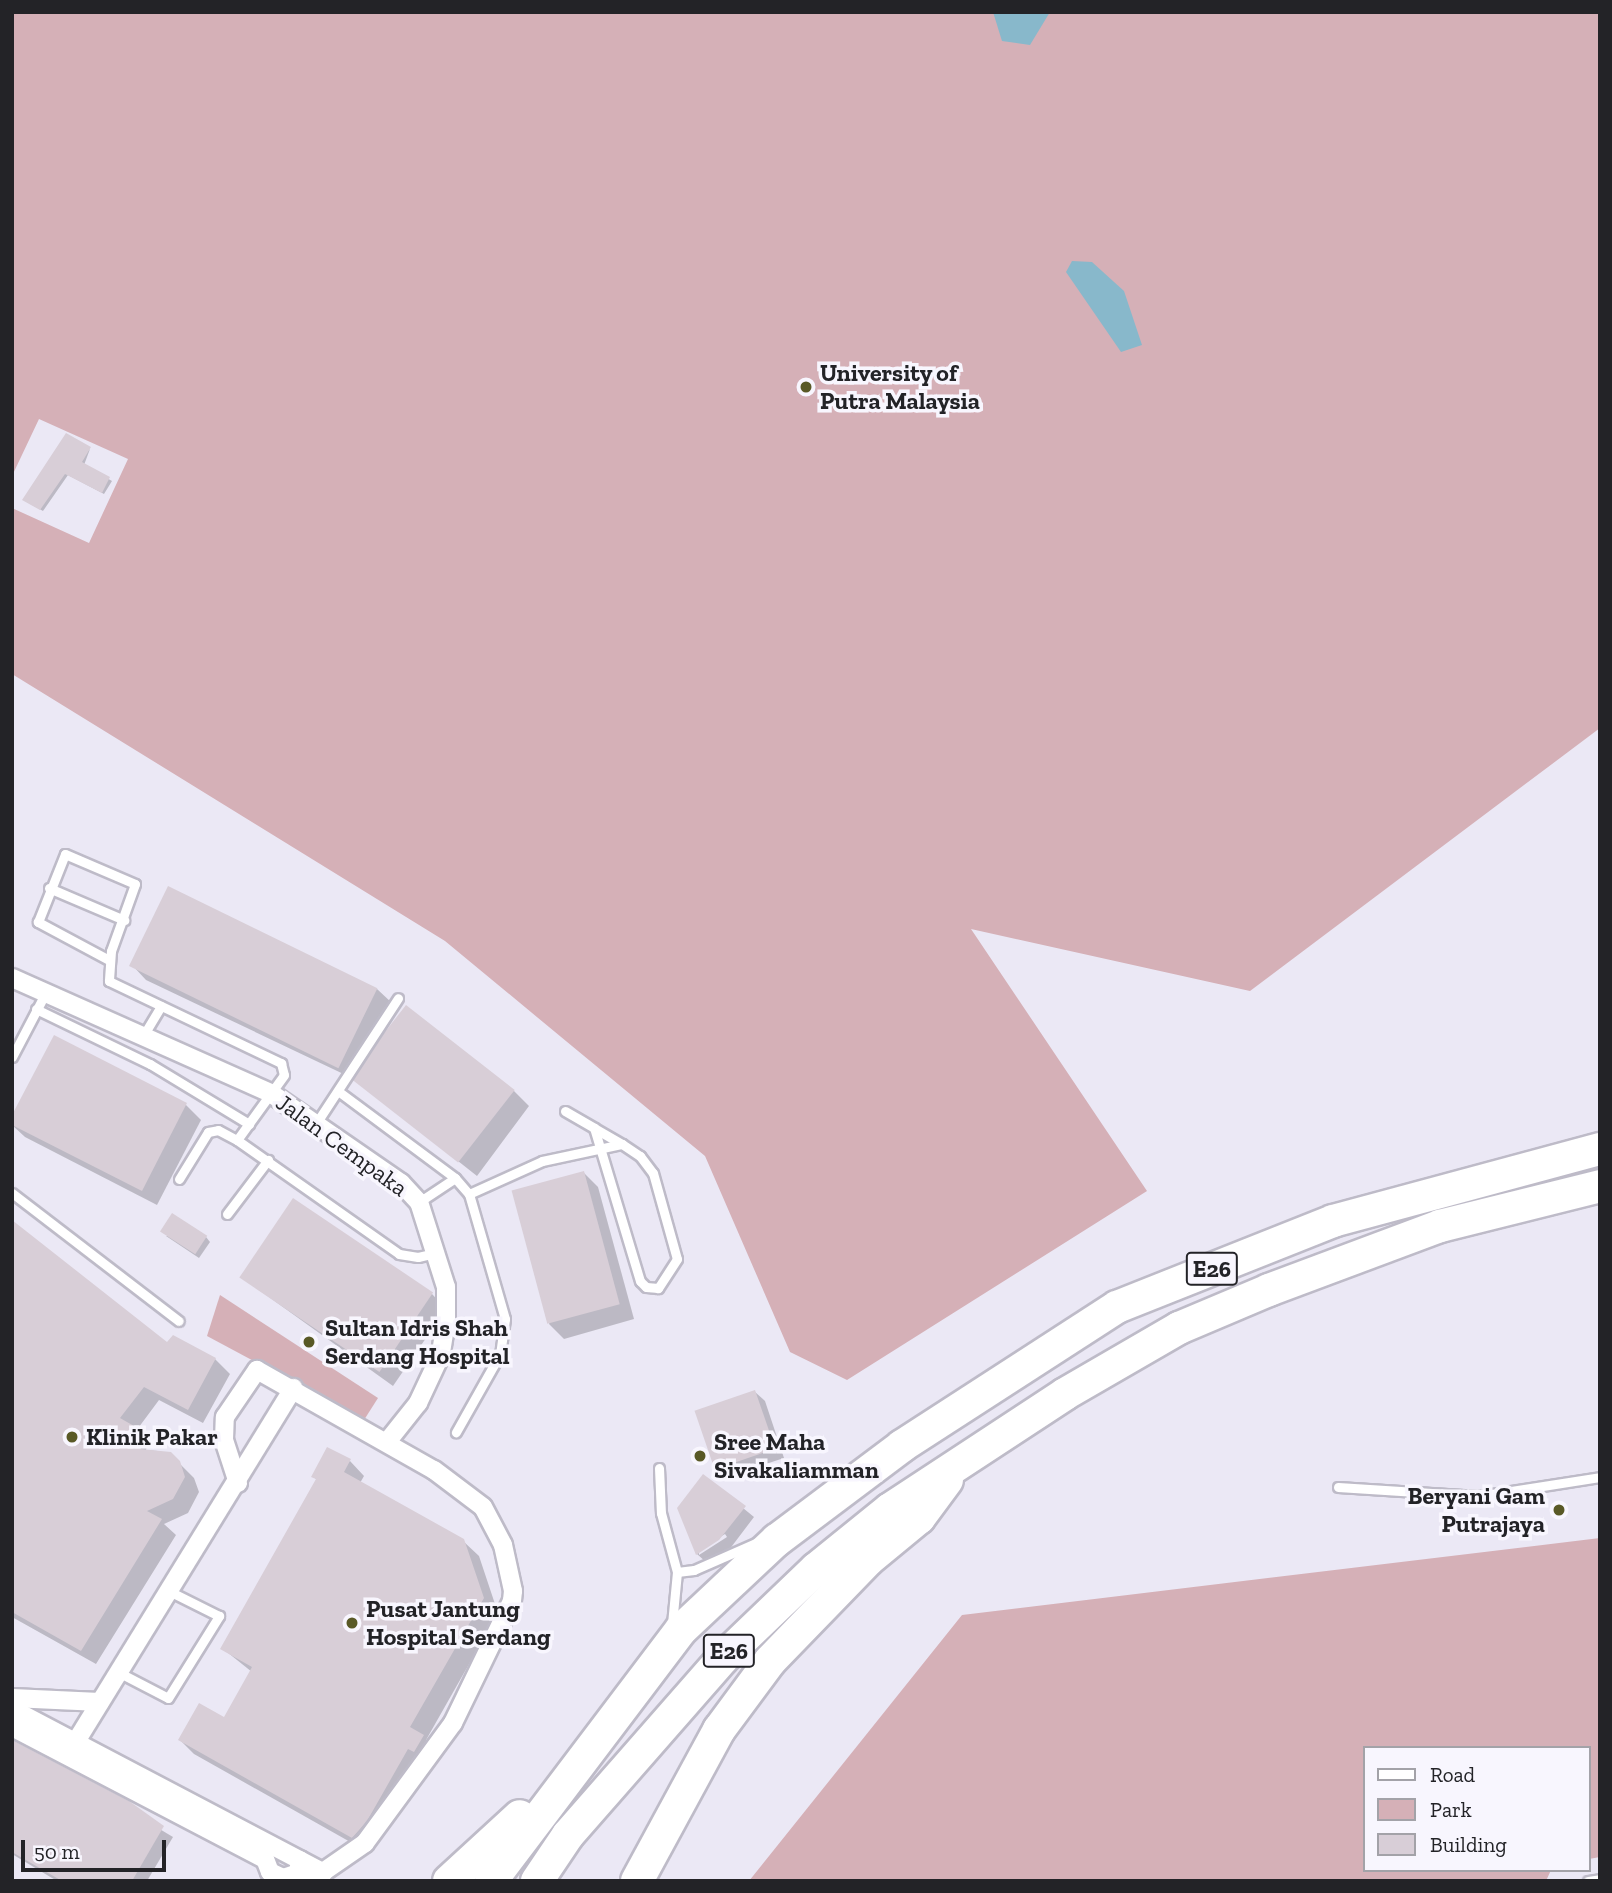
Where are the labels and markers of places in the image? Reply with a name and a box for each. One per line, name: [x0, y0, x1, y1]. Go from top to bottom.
place label: University of Putra Malaysia: [820, 359, 980, 415]
marker: University of Putra Malaysia: [798, 379, 814, 395]
place label: Sultan Idris Shah Serdang Hospital: [325, 1314, 510, 1370]
marker: Sultan Idris Shah Serdang Hospital: [299, 1332, 319, 1352]
place label: Klinik Pakar: [86, 1423, 218, 1451]
place label: Sree Maha Sivakaliamman: [714, 1428, 879, 1484]
marker: Klinik Pakar: [64, 1429, 80, 1445]
marker: Sree Maha Sivakaliamman: [692, 1448, 708, 1464]
place label: Beryani Gam Putrajaya: [1408, 1482, 1545, 1538]
marker: Beryani Gam Putrajaya: [1551, 1502, 1567, 1518]
place label: Pusat Jantung Hospital Serdang: [366, 1595, 551, 1651]
marker: Pusat Jantung Hospital Serdang: [344, 1615, 360, 1631]

